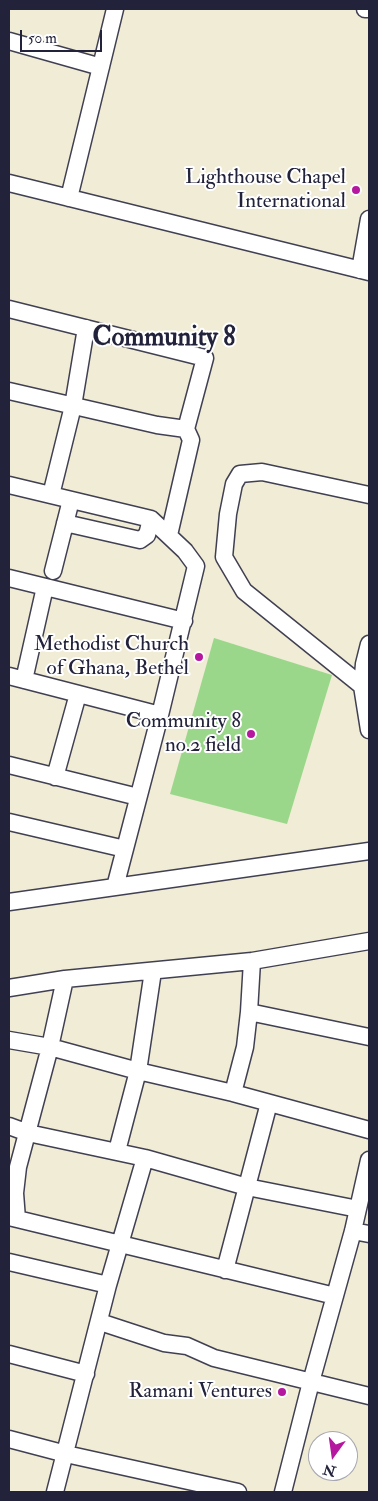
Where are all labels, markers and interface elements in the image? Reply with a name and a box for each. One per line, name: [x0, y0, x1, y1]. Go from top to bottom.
scale bar: [22, 20, 105, 52]
text: 50 m: [28, 29, 57, 48]
place label: Lighthouse Chapel International: [185, 165, 346, 215]
marker: Lighthouse Chapel International: [350, 184, 362, 196]
district label: Community 8: [93, 323, 235, 355]
place label: Methodist Church of Ghana, Bethel: [34, 632, 189, 682]
marker: Methodist Church of Ghana, Bethel: [193, 651, 205, 663]
place label: Community 8 no.2 field: [126, 709, 241, 759]
marker: Community 8 no.2 field: [245, 728, 257, 740]
place label: Ramani Ventures: [129, 1379, 272, 1405]
marker: Ramani Ventures: [276, 1386, 288, 1398]
north arrow: [308, 1431, 358, 1481]
text: N: [321, 1460, 338, 1480]

